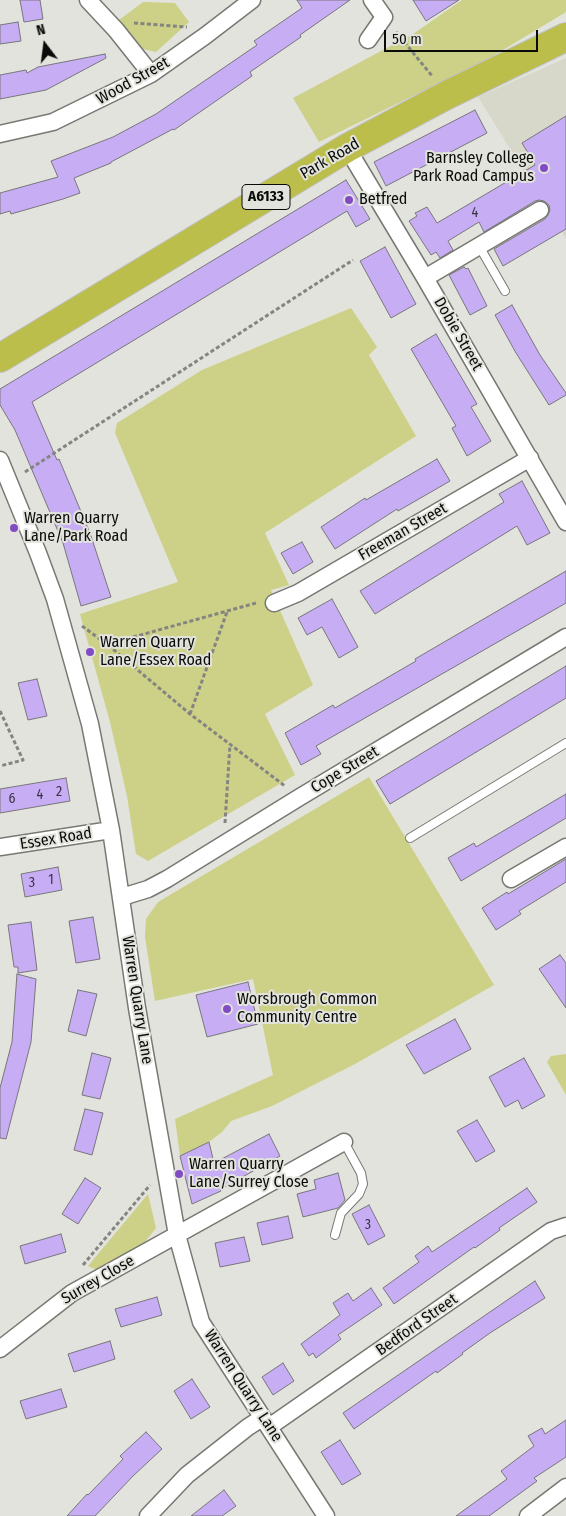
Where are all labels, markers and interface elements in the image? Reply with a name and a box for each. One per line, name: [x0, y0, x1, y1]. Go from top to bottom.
north arrow: [20, 20, 70, 70]
scale bar: [386, 20, 540, 52]
text: N: [35, 21, 47, 39]
text: 50 m: [392, 30, 422, 48]
street label: Wood Street: [93, 53, 173, 109]
street label: Park Road: [297, 134, 363, 184]
place label: Barnsley College Park Road Campus: [413, 149, 534, 187]
marker: Barnsley College Park Road Campus: [538, 162, 550, 174]
road number: A6133: [242, 184, 290, 210]
place label: Betfred: [359, 190, 407, 210]
marker: Betfred: [343, 194, 355, 206]
house number: 4: [472, 205, 478, 221]
street label: Dobie Street: [429, 294, 487, 374]
street label: Freeman Street: [355, 499, 451, 565]
place label: Warren Quarry Lane/Park Road: [24, 509, 128, 547]
marker: Warren Quarry Lane/Park Road: [8, 522, 20, 534]
place label: Warren Quarry Lane/Essex Road: [100, 633, 211, 671]
marker: Warren Quarry Lane/Essex Road: [84, 646, 96, 658]
street label: Cope Street: [308, 742, 382, 798]
house number: 2: [56, 784, 62, 800]
house number: 4: [37, 787, 43, 803]
house number: 6: [9, 791, 15, 807]
street label: Essex Road: [19, 824, 93, 854]
house number: 1: [48, 872, 54, 888]
house number: 3: [29, 875, 35, 891]
street label: Warren Quarry Lane: [117, 934, 157, 1066]
place label: Worsbrough Common Community Centre: [237, 990, 377, 1028]
marker: Worsbrough Common Community Centre: [221, 1003, 233, 1015]
place label: Warren Quarry Lane/Surrey Close: [189, 1155, 309, 1193]
marker: Warren Quarry Lane/Surrey Close: [173, 1168, 185, 1180]
house number: 3: [365, 1217, 371, 1233]
street label: Surrey Close: [58, 1251, 138, 1309]
street label: Bedford Street: [373, 1290, 461, 1360]
street label: Warren Quarry Lane: [200, 1326, 286, 1446]

